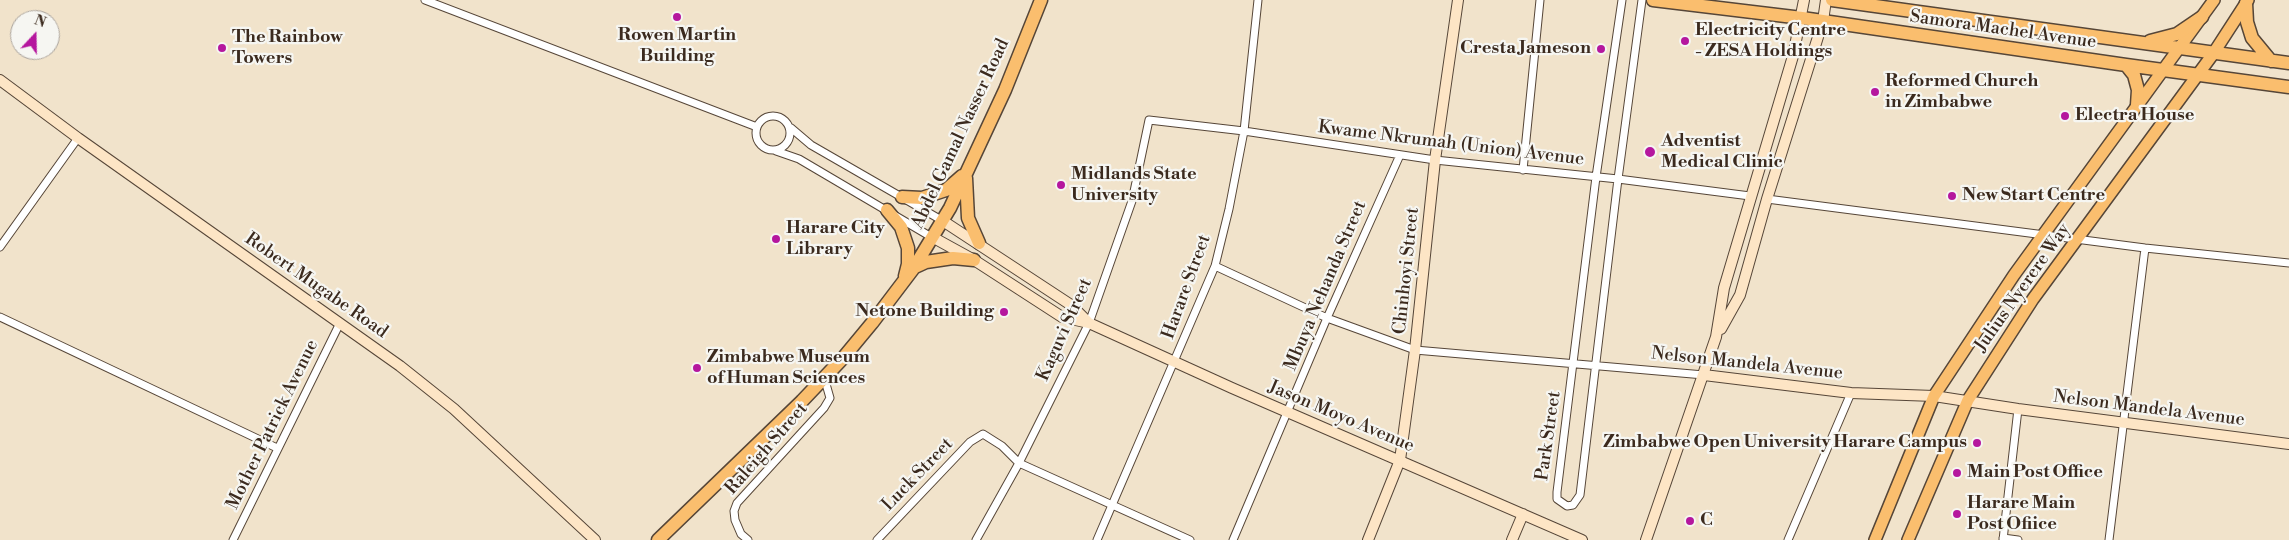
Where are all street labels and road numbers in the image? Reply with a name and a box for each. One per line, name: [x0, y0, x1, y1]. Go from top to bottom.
street label: Samora Machel Avenue: [1908, 6, 2098, 54]
street label: Abdel Gamal Nasser Road: [907, 36, 1015, 232]
street label: Kwame Nkrumah (Union) Avenue: [1317, 117, 1585, 171]
street label: Mbuya Nehanda Street: [1280, 198, 1372, 374]
street label: Chinhoyi Street: [1390, 206, 1424, 336]
street label: Julius Nyerere Way: [1971, 220, 2075, 356]
street label: Robert Mugabe Road: [240, 229, 392, 343]
street label: Harare Street: [1158, 232, 1216, 342]
street label: Kaguvi Street: [1033, 275, 1097, 385]
street label: Mother Patrick Avenue: [222, 337, 324, 513]
street label: Nelson Mandela Avenue: [1650, 343, 1844, 385]
street label: Jason Moyo Avenue: [1265, 377, 1417, 457]
street label: Nelson Mandela Avenue: [2052, 387, 2246, 431]
street label: Park Street: [1532, 390, 1566, 482]
street label: Raleigh Street: [721, 399, 813, 499]
street label: Luck Street: [878, 434, 958, 516]

